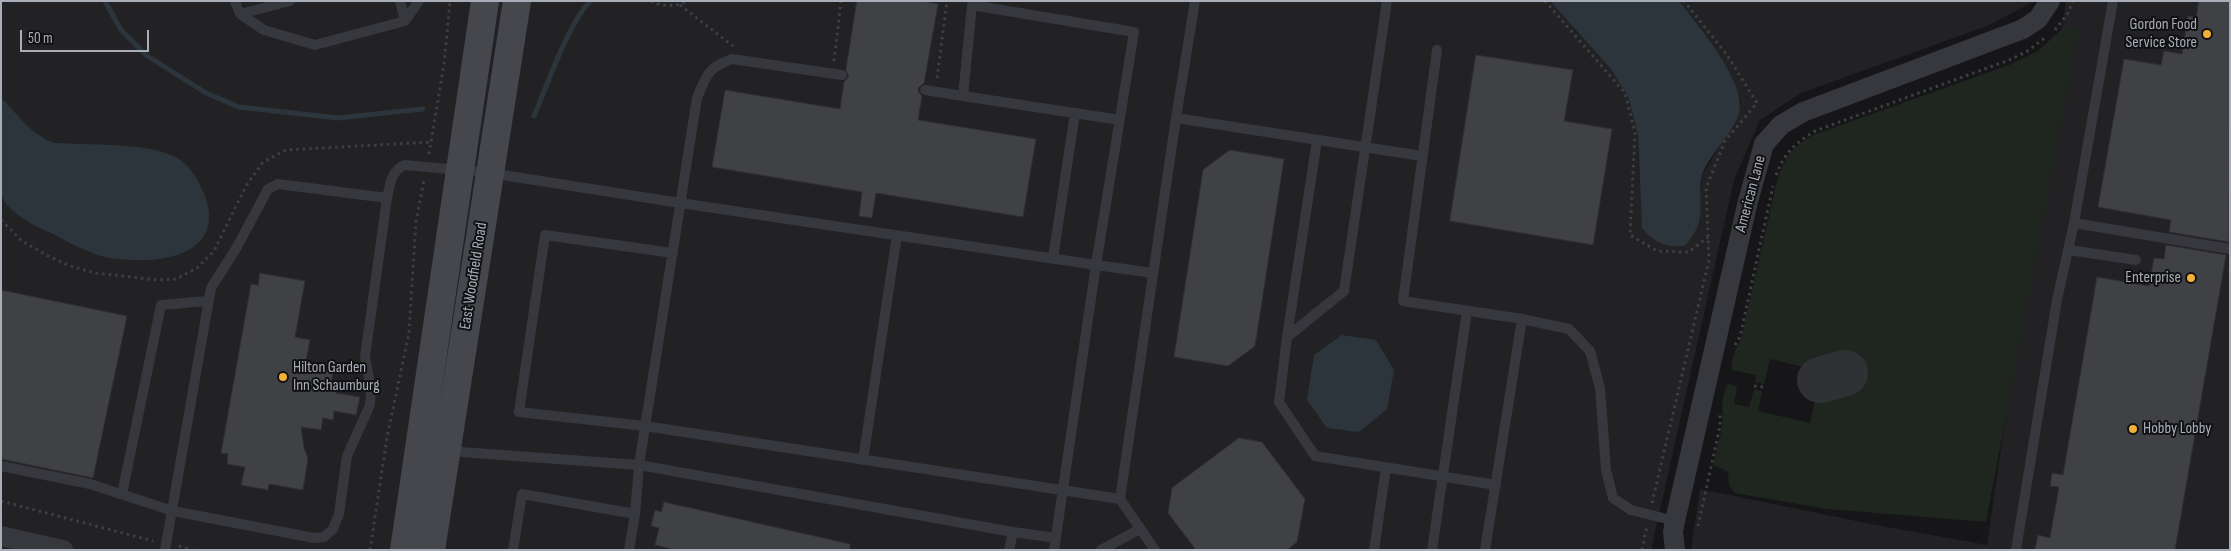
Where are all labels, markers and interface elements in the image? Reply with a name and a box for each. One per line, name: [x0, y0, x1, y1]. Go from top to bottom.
place label: Gordon Food Service Store: [2126, 15, 2197, 53]
scale bar: [22, 20, 151, 52]
marker: Gordon Food Service Store: [2201, 28, 2213, 40]
text: 50 m: [28, 29, 53, 48]
street label: American Lane: [1732, 154, 1770, 234]
street label: East Woodfield Road: [456, 221, 492, 331]
place label: Enterprise: [2125, 268, 2181, 288]
marker: Enterprise: [2185, 272, 2197, 284]
place label: Hilton Garden Inn Schaumburg: [293, 358, 380, 396]
marker: Hilton Garden Inn Schaumburg: [277, 371, 289, 383]
place label: Hobby Lobby: [2143, 419, 2211, 439]
marker: Hobby Lobby: [2127, 423, 2139, 435]

